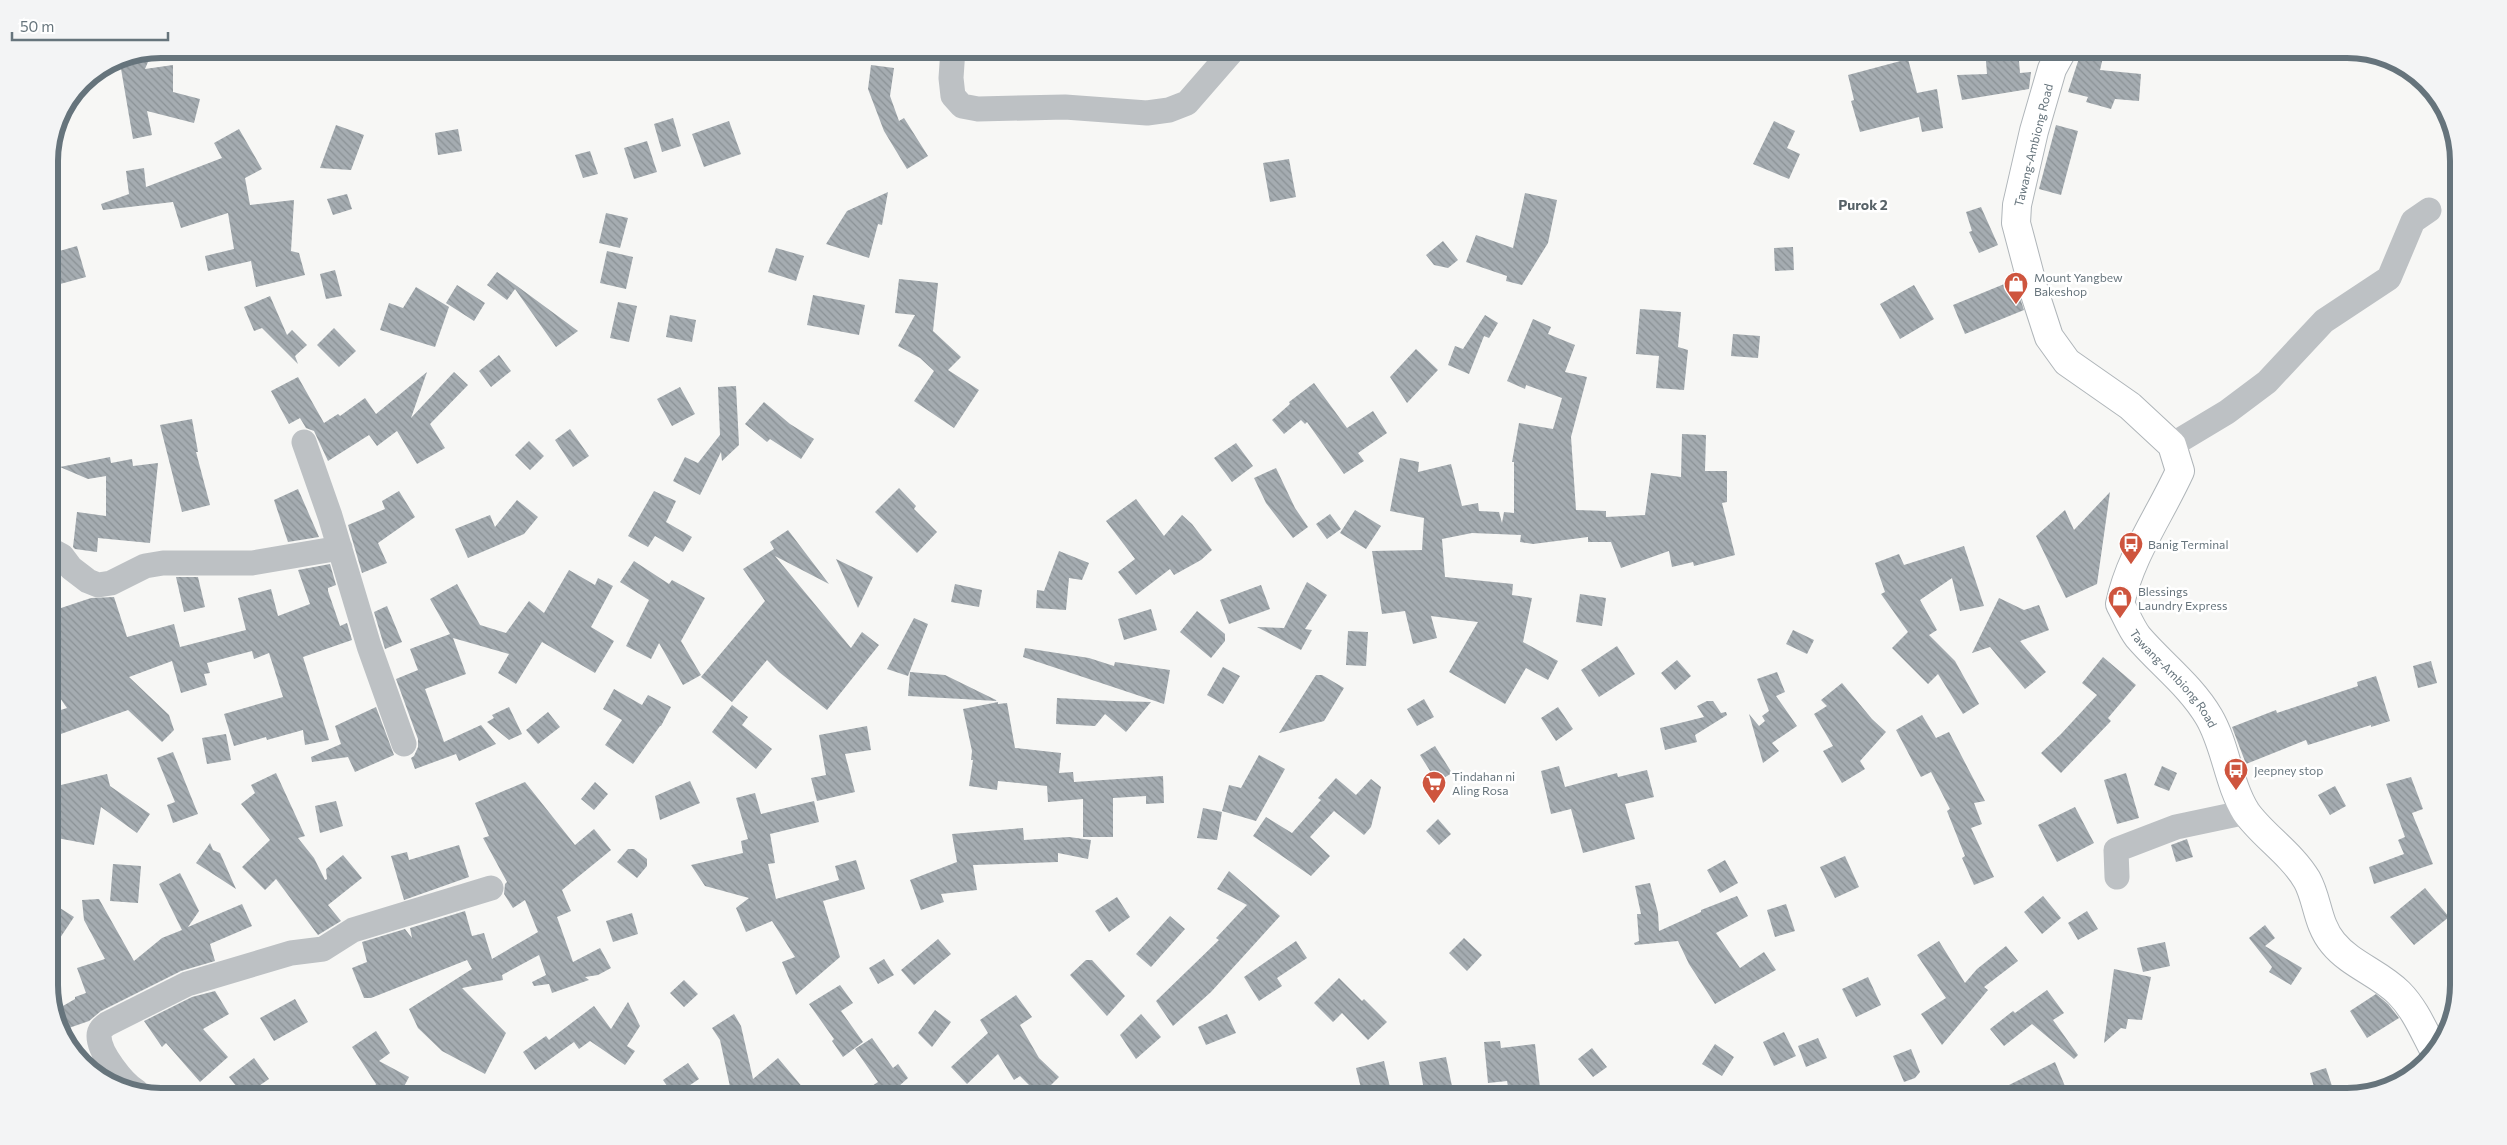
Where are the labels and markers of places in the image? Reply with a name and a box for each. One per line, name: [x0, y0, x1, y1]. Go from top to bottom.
place label: Mount Yangbew Bakeshop: [2034, 270, 2123, 298]
shop icon: Mount Yangbew Bakeshop: [2003, 271, 2029, 305]
bus stop icon: Banig Terminal: [2118, 531, 2144, 565]
place label: Banig Terminal: [2148, 537, 2228, 551]
place label: Blessings Laundry Express: [2138, 584, 2227, 612]
shop icon: Blessings Laundry Express: [2107, 585, 2133, 619]
bus stop icon: Jeepney stop: [2223, 757, 2249, 791]
place label: Jeepney stop: [2254, 763, 2323, 778]
place label: Tindahan ni Aling Rosa: [1452, 769, 1515, 797]
supermarket icon: Tindahan ni Aling Rosa: [1421, 770, 1447, 804]

